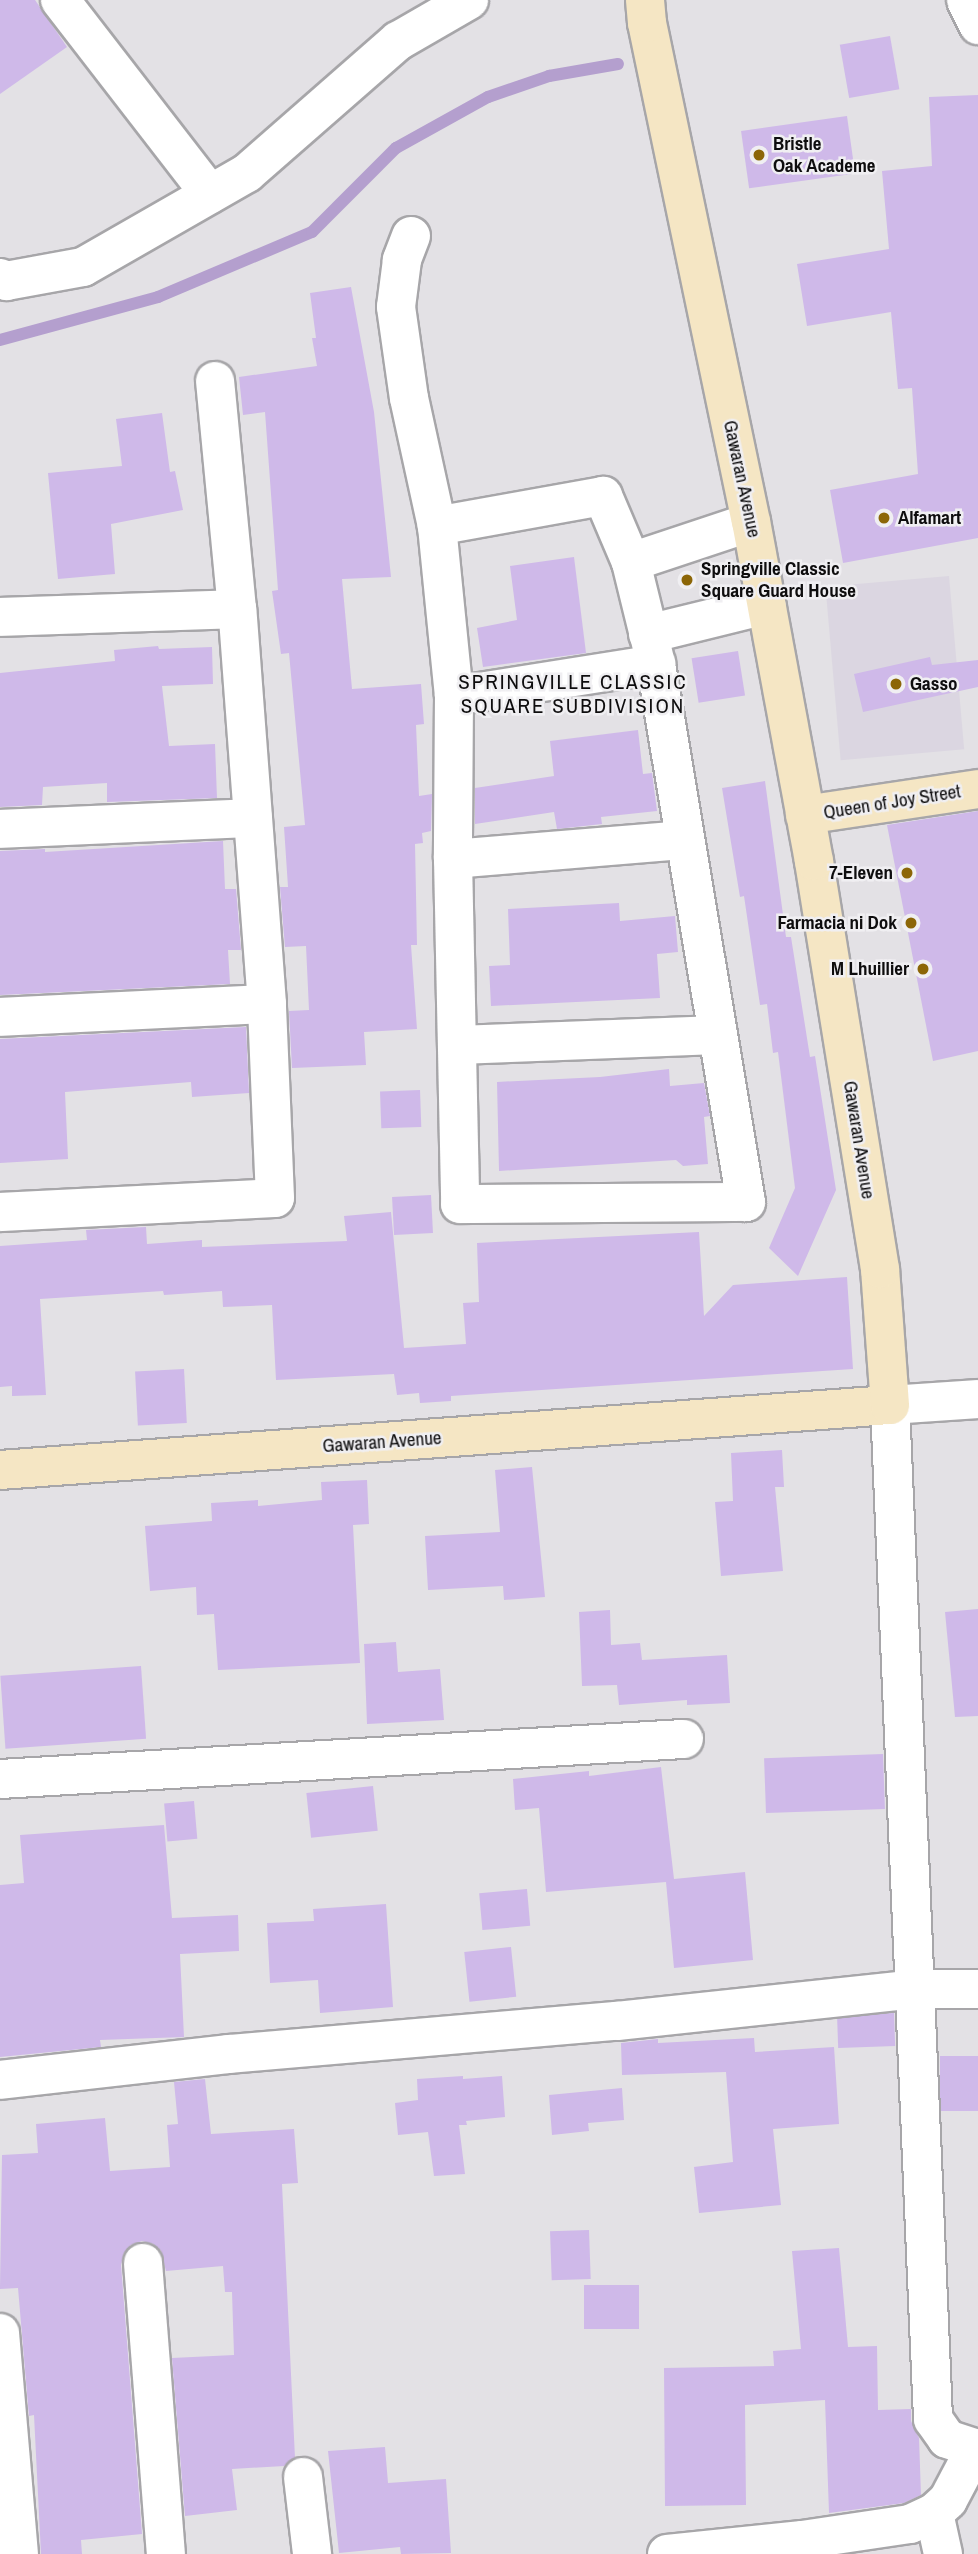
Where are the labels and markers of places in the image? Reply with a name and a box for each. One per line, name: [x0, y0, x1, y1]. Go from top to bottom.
place label: Bristle Oak Academe: [773, 133, 876, 177]
marker: Bristle Oak Academe: [751, 147, 767, 163]
place label: Alfamart: [898, 507, 961, 529]
marker: Alfamart: [876, 510, 892, 526]
place label: Springville Classic Square Guard House: [701, 558, 856, 602]
marker: Springville Classic Square Guard House: [679, 572, 695, 588]
place label: Gasso: [910, 673, 958, 695]
marker: Gasso: [888, 676, 904, 692]
place label: 7-Eleven: [829, 862, 893, 884]
marker: 7-Eleven: [899, 865, 915, 881]
place label: Farmacia ni Dok: [777, 912, 897, 934]
marker: Farmacia ni Dok: [903, 915, 919, 931]
place label: M Lhuillier: [831, 958, 909, 980]
marker: M Lhuillier: [915, 961, 931, 977]

